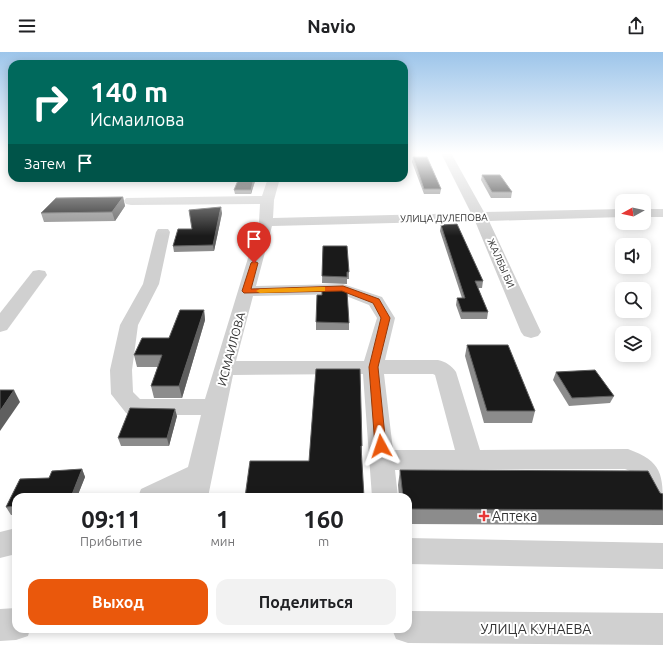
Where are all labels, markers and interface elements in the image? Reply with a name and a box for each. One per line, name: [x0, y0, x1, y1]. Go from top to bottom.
icon: menu: [16, 15, 38, 37]
icon: share: [625, 15, 647, 37]
text: Navio: [307, 16, 356, 36]
icon: right: [24, 76, 76, 128]
text: 140 m: [90, 76, 168, 107]
text: Исмаилова: [90, 109, 184, 129]
icon: arrive: [74, 152, 96, 174]
text: Затем: [24, 155, 66, 172]
north arrow: [615, 194, 651, 230]
map controls: [615, 194, 651, 362]
street label: УЛИЦА ДУЛЕПОВА: [400, 212, 488, 224]
pin: [237, 222, 271, 263]
icon: arrive: [243, 228, 265, 250]
street label: ЖАЛБЫ БИ: [485, 237, 517, 289]
button: sound: [615, 238, 651, 274]
button: search: [615, 282, 651, 318]
street label: ИСМАИЛОВА: [215, 311, 247, 387]
button: layers: [615, 326, 651, 362]
position arrow: [360, 425, 402, 467]
text: 09:11: [81, 506, 141, 533]
text: 1: [216, 506, 230, 533]
text: 160: [303, 506, 344, 533]
place label: Аптека: [492, 508, 537, 524]
marker: Аптека: [479, 511, 489, 521]
text: Прибытие: [80, 534, 142, 548]
text: мин: [210, 534, 235, 548]
text: m: [318, 534, 329, 548]
button: Выход: [28, 579, 208, 625]
button: Поделиться: [216, 579, 396, 625]
street label: УЛИЦА КУНАЕВА: [481, 621, 591, 637]

